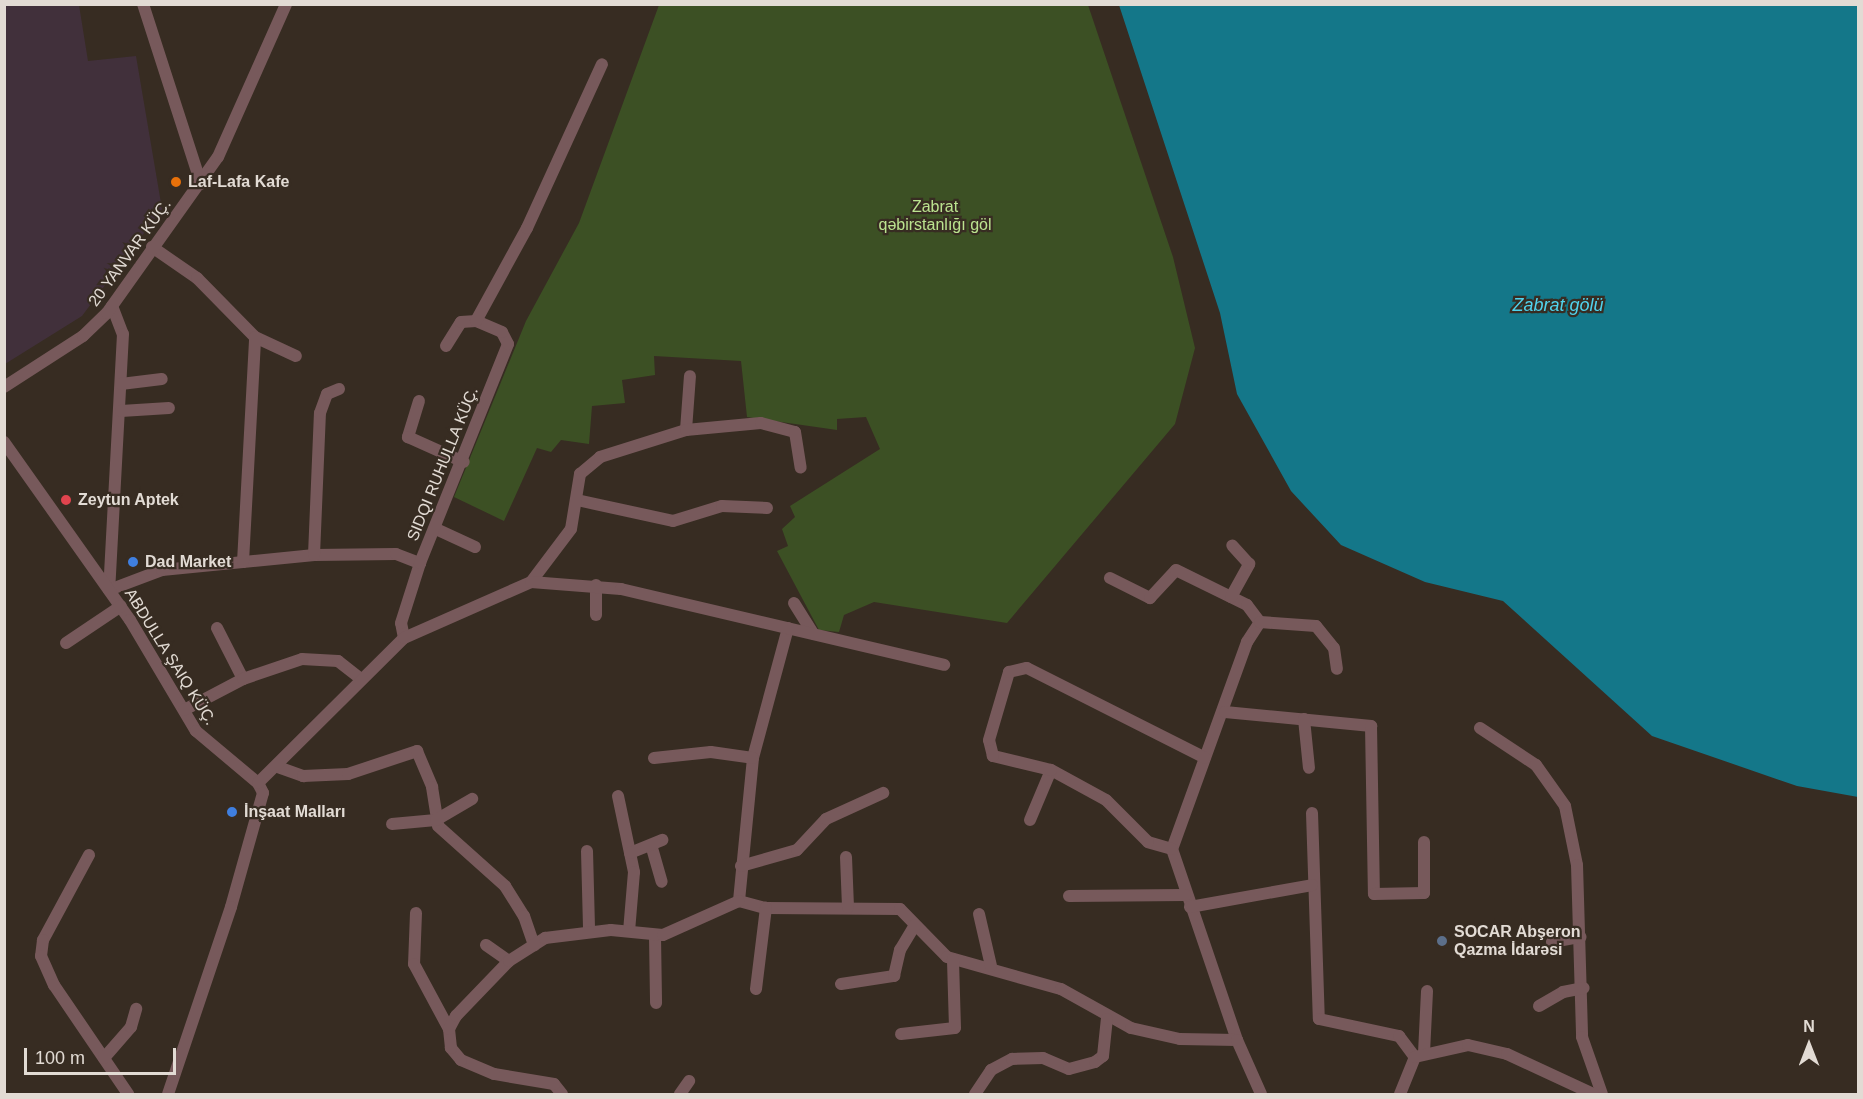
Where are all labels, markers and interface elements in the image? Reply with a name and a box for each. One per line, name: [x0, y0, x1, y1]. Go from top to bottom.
place label: Laf-Lafa Kafe: [188, 172, 289, 192]
marker: Laf-Lafa Kafe: [169, 175, 183, 189]
street label: 20 YANVAR KÜÇ.: [85, 195, 175, 311]
park label: Zabrat qəbirstanlığı göl: [879, 197, 991, 235]
water label: Zabrat gölü: [1512, 294, 1604, 316]
street label: SIDQI RUHULLA KÜÇ.: [403, 384, 483, 544]
place label: Zeytun Aptek: [78, 490, 179, 510]
marker: Zeytun Aptek: [59, 493, 73, 507]
place label: Dad Market: [145, 552, 231, 572]
marker: Dad Market: [126, 555, 140, 569]
street label: ABDULLA ŞAIQ KÜÇ.: [120, 585, 220, 729]
place label: İnşaat Malları: [244, 802, 345, 822]
marker: İnşaat Malları: [225, 805, 239, 819]
place label: SOCAR Abşeron Qazma İdarəsi: [1454, 922, 1581, 960]
marker: SOCAR Abşeron Qazma İdarəsi: [1435, 934, 1449, 948]
north arrow: [1779, 1015, 1839, 1075]
text: N: [1803, 1018, 1815, 1035]
scale bar: [27, 1036, 178, 1074]
text: 100 m: [35, 1048, 85, 1068]

